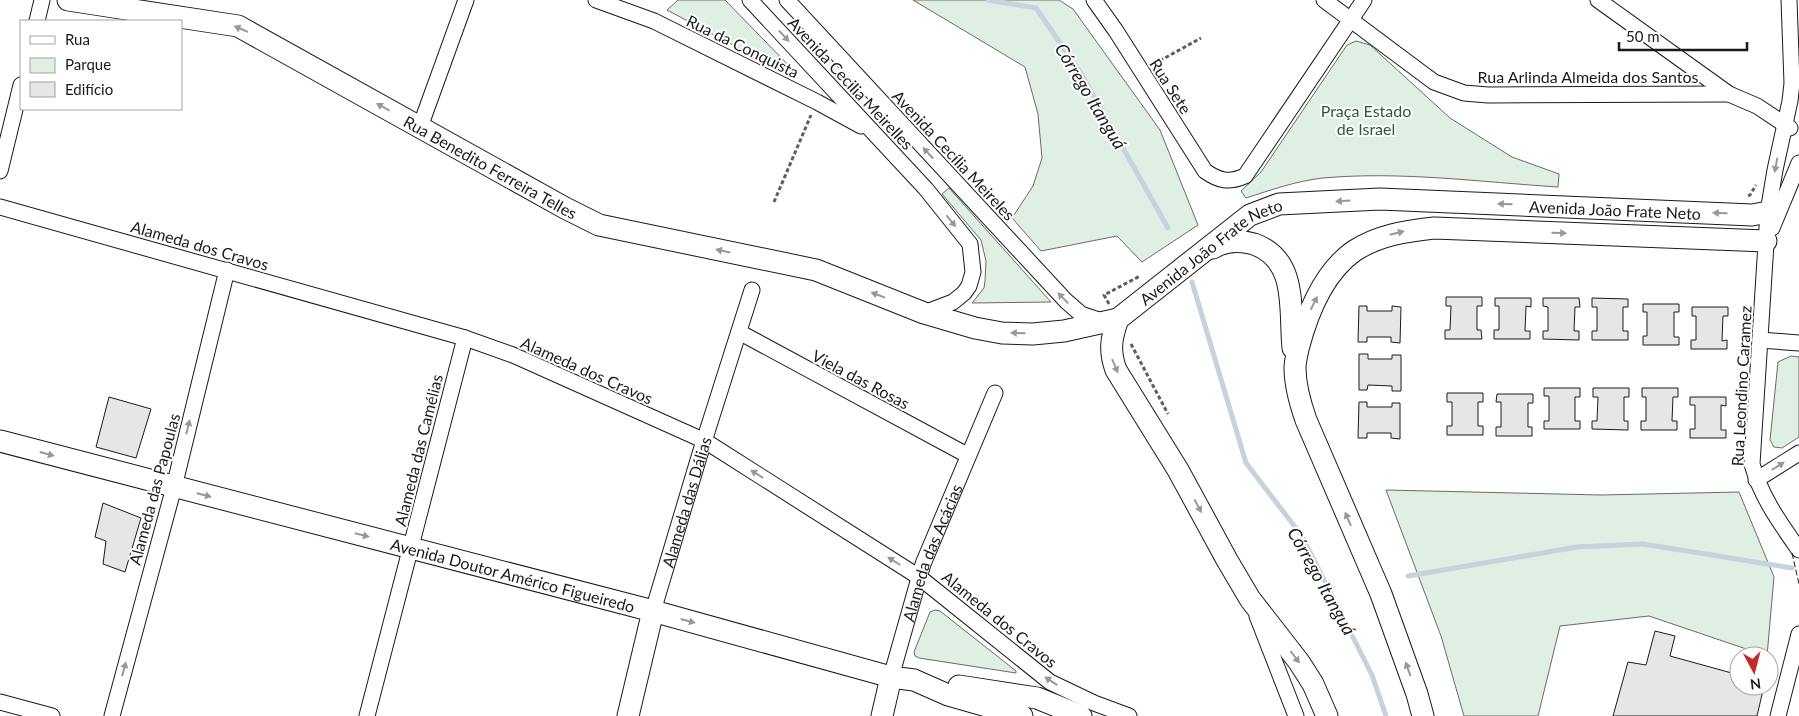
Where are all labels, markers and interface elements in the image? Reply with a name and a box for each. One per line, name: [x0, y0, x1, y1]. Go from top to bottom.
street label: Rua da Conquista: [684, 11, 802, 81]
street label: Avenida Cecilia Meirelles: [785, 13, 917, 153]
legend: [20, 20, 182, 110]
scale bar: [1619, 20, 1746, 52]
one-way arrow: [234, 24, 248, 32]
text: 50 m: [1626, 27, 1660, 45]
one-way arrow: [778, 29, 790, 41]
text: Rua: [65, 30, 90, 48]
water label: Córrego Itanguá: [1051, 39, 1132, 154]
text: Parque: [65, 55, 111, 73]
street label: Rua Sete: [1146, 55, 1196, 117]
street label: Rua Arlinda Almeida dos Santos: [1478, 67, 1699, 86]
text: Edifício: [65, 80, 113, 98]
street label: Avenida Cecília Meireles: [889, 86, 1019, 224]
park label: Praça Estado de Israel: [1321, 101, 1411, 138]
one-way arrow: [377, 102, 390, 111]
street label: Rua Benedito Ferreira Telles: [401, 111, 580, 222]
one-way arrow: [923, 147, 934, 159]
one-way arrow: [1772, 157, 1780, 173]
street label: Avenida João Frate Neto: [1135, 194, 1285, 308]
street label: Avenida João Frate Neto: [1529, 196, 1701, 222]
one-way arrow: [1335, 197, 1351, 205]
one-way arrow: [1497, 200, 1513, 208]
one-way arrow: [1712, 209, 1728, 217]
one-way arrow: [946, 214, 957, 227]
street label: Alameda dos Cravos: [129, 216, 271, 274]
one-way arrow: [1390, 229, 1405, 237]
one-way arrow: [1552, 229, 1568, 237]
one-way arrow: [715, 247, 730, 255]
one-way arrow: [871, 291, 886, 298]
one-way arrow: [1057, 292, 1069, 304]
one-way arrow: [1310, 296, 1318, 310]
street label: Rua Leondino Caramez: [1727, 305, 1755, 467]
one-way arrow: [1010, 329, 1026, 337]
street label: Alameda dos Cravos: [518, 332, 656, 408]
street label: Viela das Rosas: [809, 345, 913, 413]
one-way arrow: [1112, 359, 1120, 373]
street label: Alameda das Camélias: [390, 372, 446, 528]
street label: Alameda das Papoulas: [125, 411, 183, 567]
one-way arrow: [184, 420, 192, 435]
street label: Alameda das Dálias: [657, 434, 714, 569]
one-way arrow: [40, 450, 55, 458]
one-way arrow: [1771, 462, 1784, 471]
one-way arrow: [750, 470, 763, 479]
street label: Alameda das Acácias: [898, 481, 965, 623]
one-way arrow: [197, 491, 212, 499]
one-way arrow: [1193, 499, 1202, 513]
one-way arrow: [1344, 511, 1352, 526]
water label: Córrego Itanguá: [1283, 523, 1361, 639]
one-way arrow: [354, 531, 369, 539]
street label: Avenida Doutor Américo Figueiredo: [389, 534, 637, 615]
one-way arrow: [887, 556, 901, 566]
street label: Alameda dos Cravos: [939, 567, 1061, 671]
one-way arrow: [681, 617, 696, 625]
north arrow: [1729, 646, 1779, 696]
one-way arrow: [1290, 650, 1300, 664]
one-way arrow: [121, 661, 129, 676]
one-way arrow: [1404, 662, 1411, 677]
text: N: [1749, 675, 1762, 693]
one-way arrow: [1044, 676, 1057, 686]

